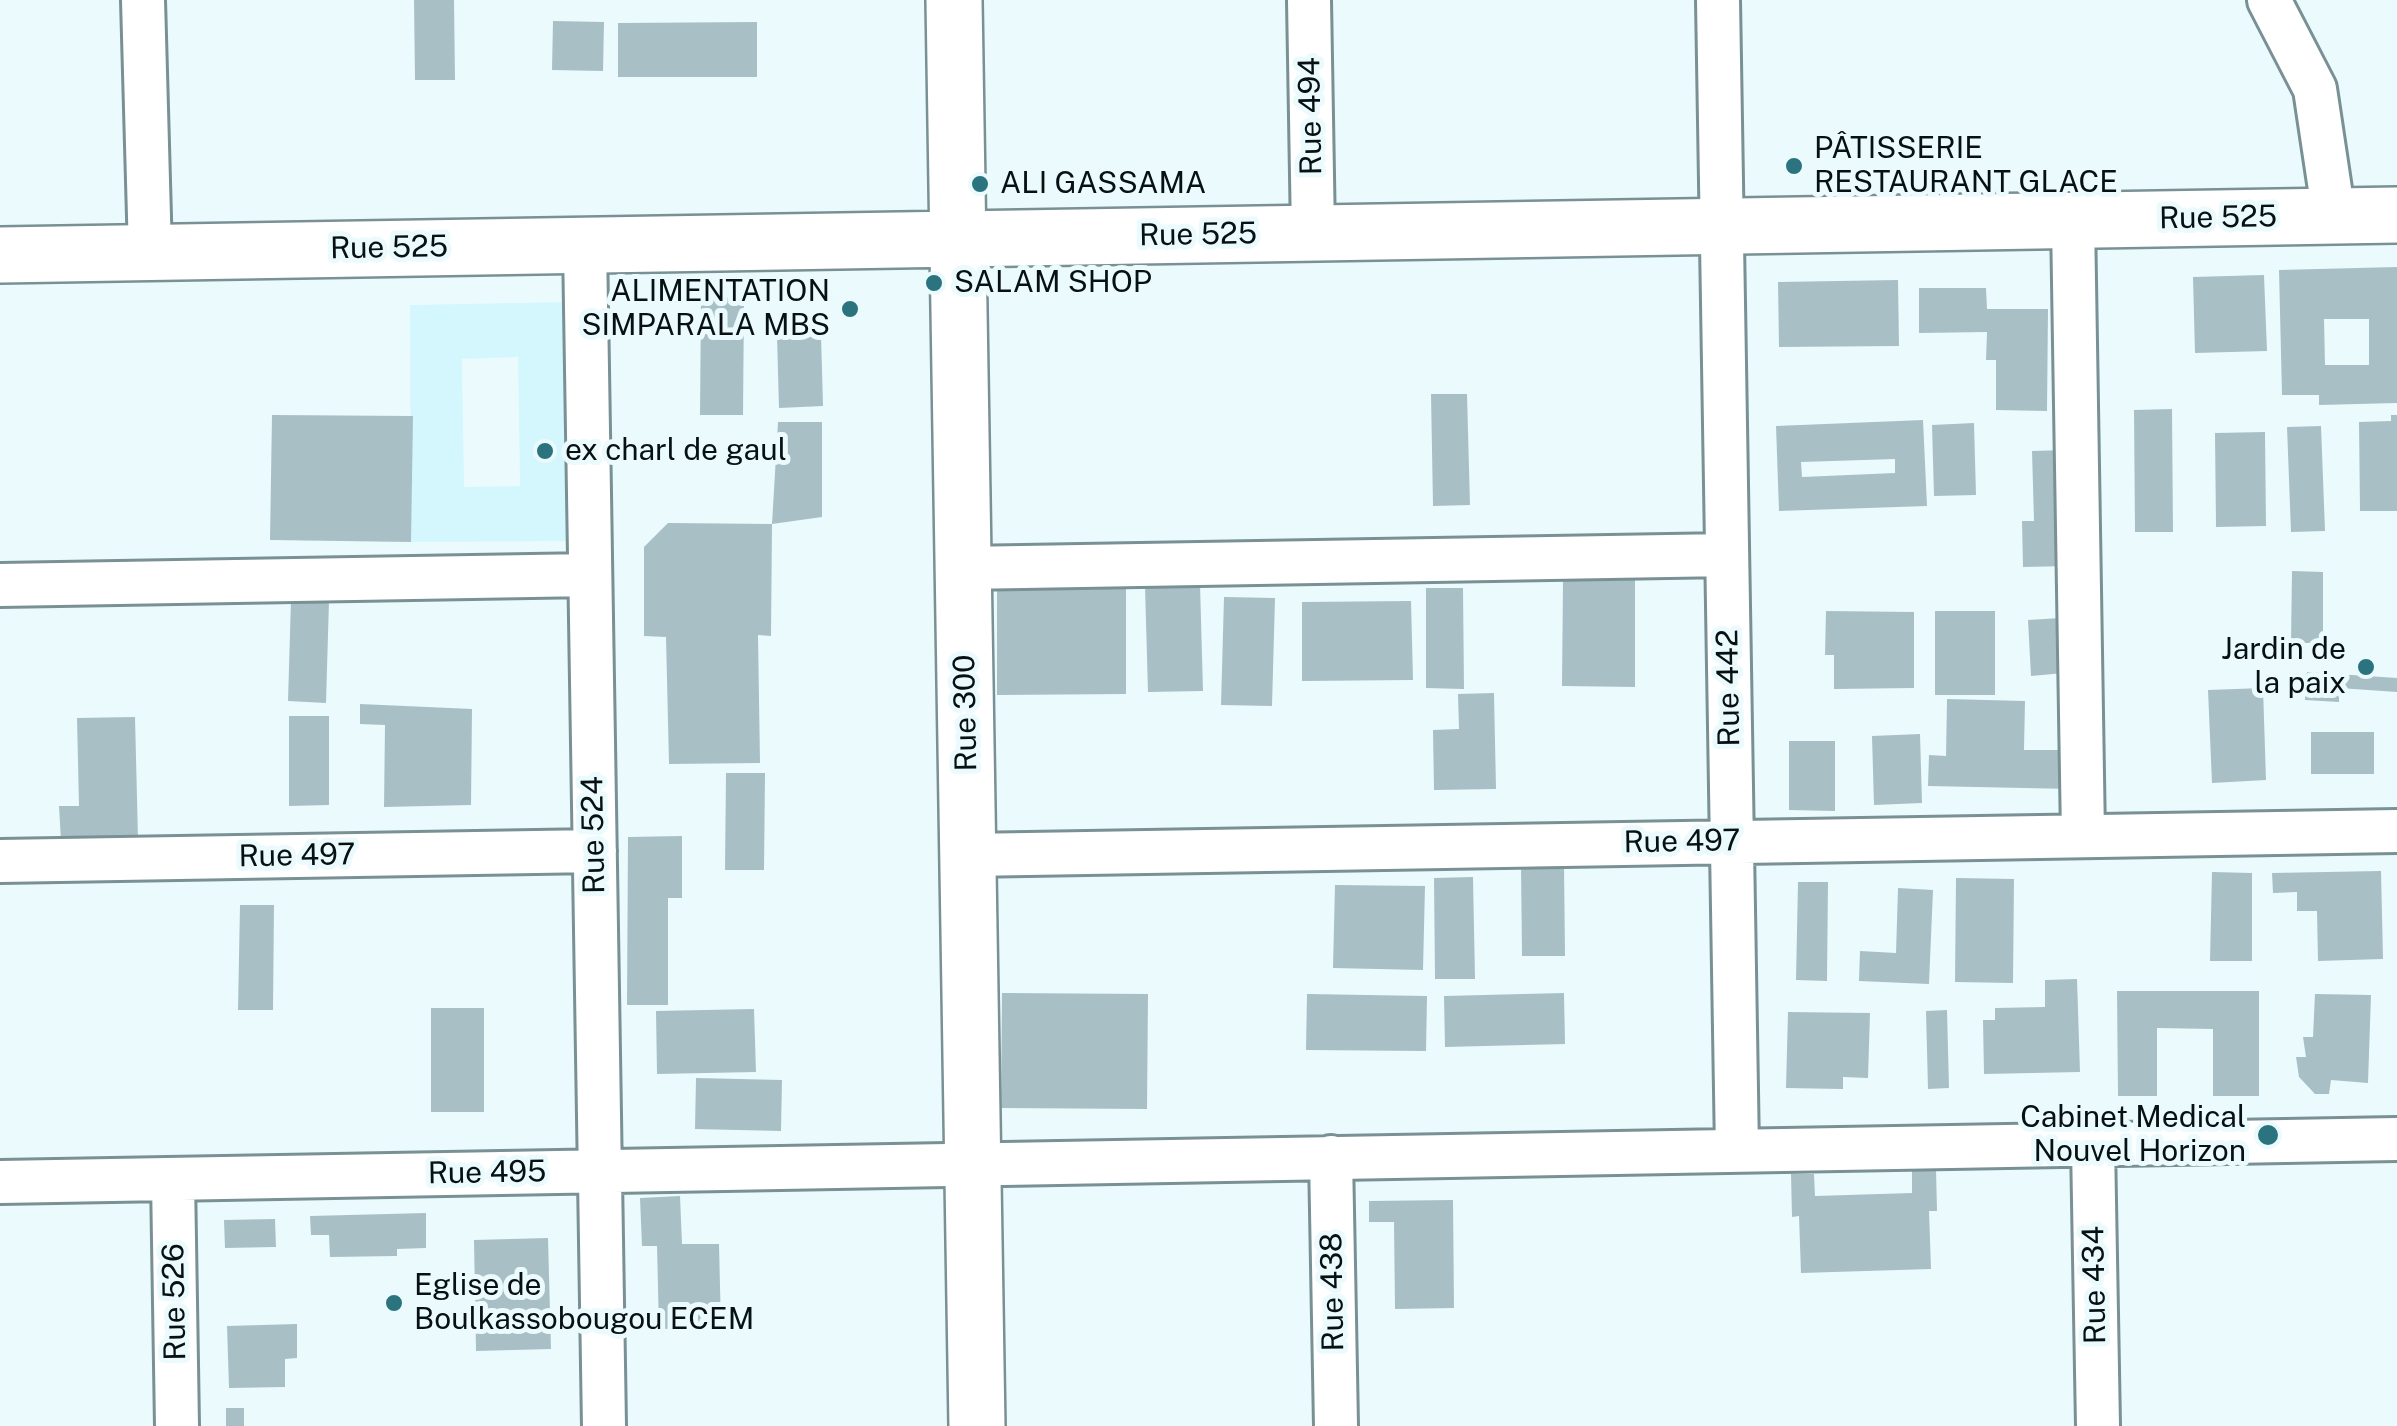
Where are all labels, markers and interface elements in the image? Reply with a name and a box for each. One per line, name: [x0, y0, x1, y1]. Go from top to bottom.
street label: Rue 494: [1292, 57, 1330, 175]
place label: PÂTISSERIE RESTAURANT GLACE: [1814, 131, 2118, 202]
marker: PÂTISSERIE RESTAURANT GLACE: [1783, 155, 1805, 177]
place label: ALI GASSAMA: [1000, 166, 1206, 202]
marker: ALI GASSAMA: [969, 173, 991, 195]
street label: Rue 525: [2159, 199, 2277, 237]
street label: Rue 525: [1139, 216, 1257, 254]
street label: Rue 525: [330, 229, 448, 267]
place label: SALAM SHOP: [954, 265, 1152, 301]
marker: SALAM SHOP: [923, 272, 945, 294]
place label: ALIMENTATION SIMPARALA MBS: [581, 274, 830, 344]
marker: ALIMENTATION SIMPARALA MBS: [839, 298, 861, 320]
place label: ex charl de gaul: [565, 433, 787, 469]
marker: ex charl de gaul: [534, 440, 556, 462]
street label: Rue 442: [1710, 629, 1748, 747]
place label: Jardin de la paix: [2221, 632, 2346, 702]
street label: Rue 300: [947, 654, 985, 772]
marker: Jardin de la paix: [2355, 656, 2377, 678]
street label: Rue 524: [575, 776, 613, 894]
street label: Rue 497: [1623, 823, 1741, 861]
street label: Rue 497: [238, 837, 356, 875]
place label: Cabinet Medical Nouvel Horizon: [2020, 1100, 2246, 1170]
marker: Cabinet Medical Nouvel Horizon: [2255, 1122, 2281, 1148]
street label: Rue 495: [427, 1154, 547, 1192]
street label: Rue 434: [2076, 1226, 2114, 1344]
street label: Rue 438: [1314, 1232, 1352, 1352]
street label: Rue 526: [156, 1243, 194, 1361]
place label: Eglise de Boulkassobougou ECEM: [414, 1268, 754, 1338]
marker: Eglise de Boulkassobougou ECEM: [383, 1292, 405, 1314]

